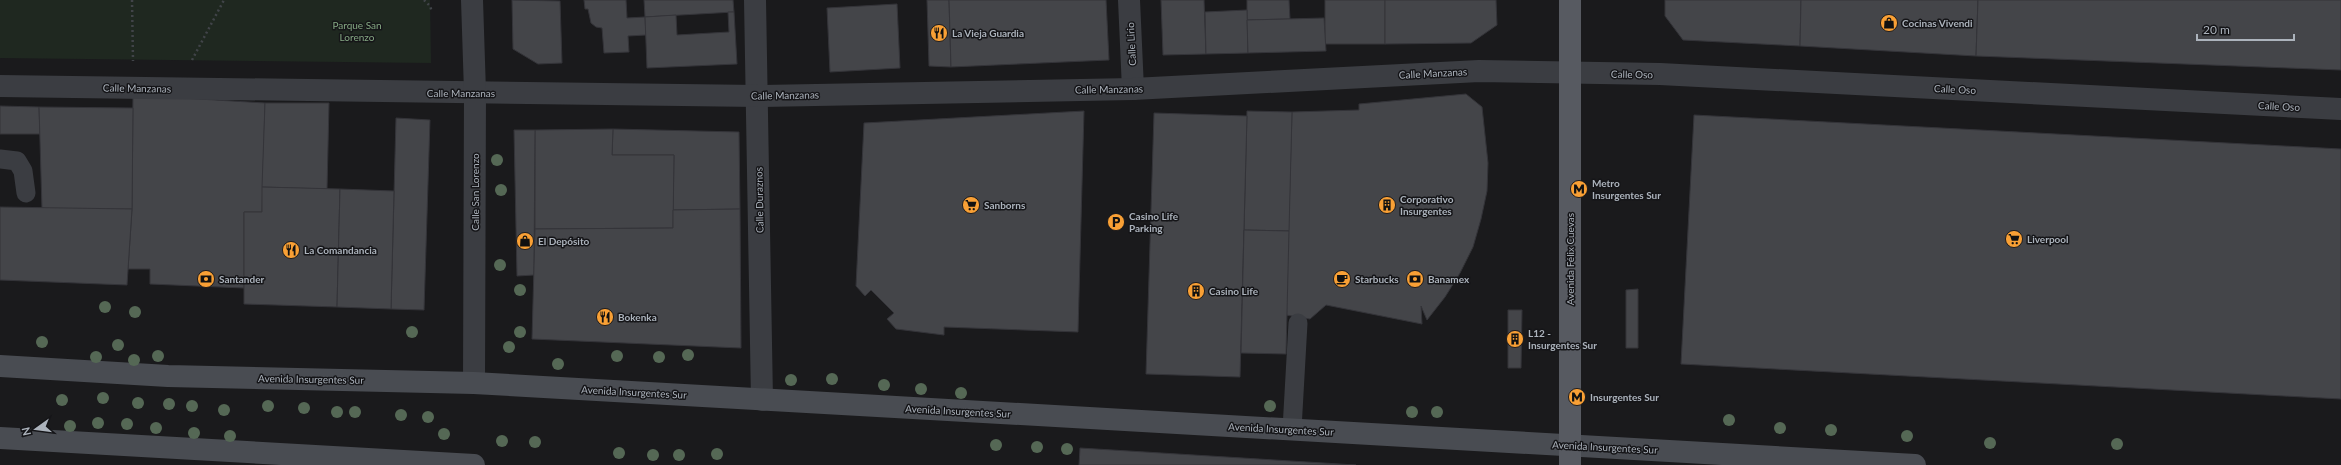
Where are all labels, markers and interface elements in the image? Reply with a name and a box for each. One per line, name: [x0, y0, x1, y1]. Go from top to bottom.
shop icon: Cocinas Vivendi: [1879, 13, 1899, 33]
scale bar: [2197, 16, 2294, 42]
place label: Cocinas Vivendi: [1902, 17, 1973, 29]
park label: Parque San Lorenzo: [332, 19, 382, 43]
street label: Calle Lirio: [1124, 22, 1138, 66]
text: 20 m: [2203, 22, 2230, 37]
restaurant icon: La Vieja Guardia: [929, 23, 949, 43]
place label: La Vieja Guardia: [952, 27, 1024, 39]
street label: Calle Manzanas: [1399, 65, 1467, 81]
street label: Calle Oso: [1611, 68, 1653, 80]
street label: Calle Manzanas: [103, 81, 171, 95]
street label: Calle Manzanas: [1075, 82, 1143, 96]
street label: Calle Oso: [1934, 82, 1977, 96]
street label: Calle Manzanas: [427, 87, 495, 99]
street label: Calle Manzanas: [751, 88, 819, 102]
street label: Calle Oso: [2258, 99, 2301, 113]
street label: Calle San Lorenzo: [469, 153, 481, 231]
street label: Calle Duraznos: [752, 167, 766, 233]
place label: Metro Insurgentes Sur: [1592, 177, 1661, 201]
metro station icon: Metro Insurgentes Sur: [1569, 179, 1589, 199]
place label: Corporativo Insurgentes: [1400, 193, 1454, 217]
supermarket icon: Sanborns: [961, 195, 981, 215]
building icon: Corporativo Insurgentes: [1377, 195, 1397, 215]
place label: Sanborns: [984, 199, 1026, 211]
place label: Casino Life Parking: [1129, 210, 1179, 234]
parking icon: Casino Life Parking: [1106, 212, 1126, 232]
street label: Avenida Félix Cuevas: [1564, 213, 1576, 305]
supermarket icon: Liverpool: [2004, 229, 2024, 249]
shop icon: El Depósito: [515, 231, 535, 251]
place label: Liverpool: [2027, 233, 2069, 245]
place label: El Depósito: [538, 235, 590, 247]
restaurant icon: La Comandancia: [281, 240, 301, 260]
place label: La Comandancia: [304, 244, 377, 256]
bank icon: Santander: [196, 269, 216, 289]
cafe icon: Starbucks: [1332, 269, 1352, 289]
bank icon: Banamex: [1405, 269, 1425, 289]
place label: Santander: [219, 273, 265, 285]
place label: Starbucks: [1355, 273, 1399, 285]
place label: Banamex: [1428, 273, 1470, 285]
building icon: Casino Life: [1186, 281, 1206, 301]
place label: Casino Life: [1209, 285, 1259, 297]
restaurant icon: Bokenka: [595, 307, 615, 327]
place label: Bokenka: [618, 311, 657, 323]
place label: L12 - Insurgentes Sur: [1528, 327, 1597, 351]
building icon: L12 - Insurgentes Sur: [1505, 329, 1525, 349]
street label: Avenida Insurgentes Sur: [258, 372, 364, 386]
street label: Avenida Insurgentes Sur: [581, 383, 687, 401]
metro station icon: Insurgentes Sur: [1567, 387, 1587, 407]
place label: Insurgentes Sur: [1590, 391, 1659, 403]
street label: Avenida Insurgentes Sur: [905, 402, 1011, 420]
north arrow: [16, 409, 56, 449]
street label: Avenida Insurgentes Sur: [1228, 420, 1334, 438]
text: N: [18, 426, 33, 437]
street label: Avenida Insurgentes Sur: [1552, 438, 1658, 456]

